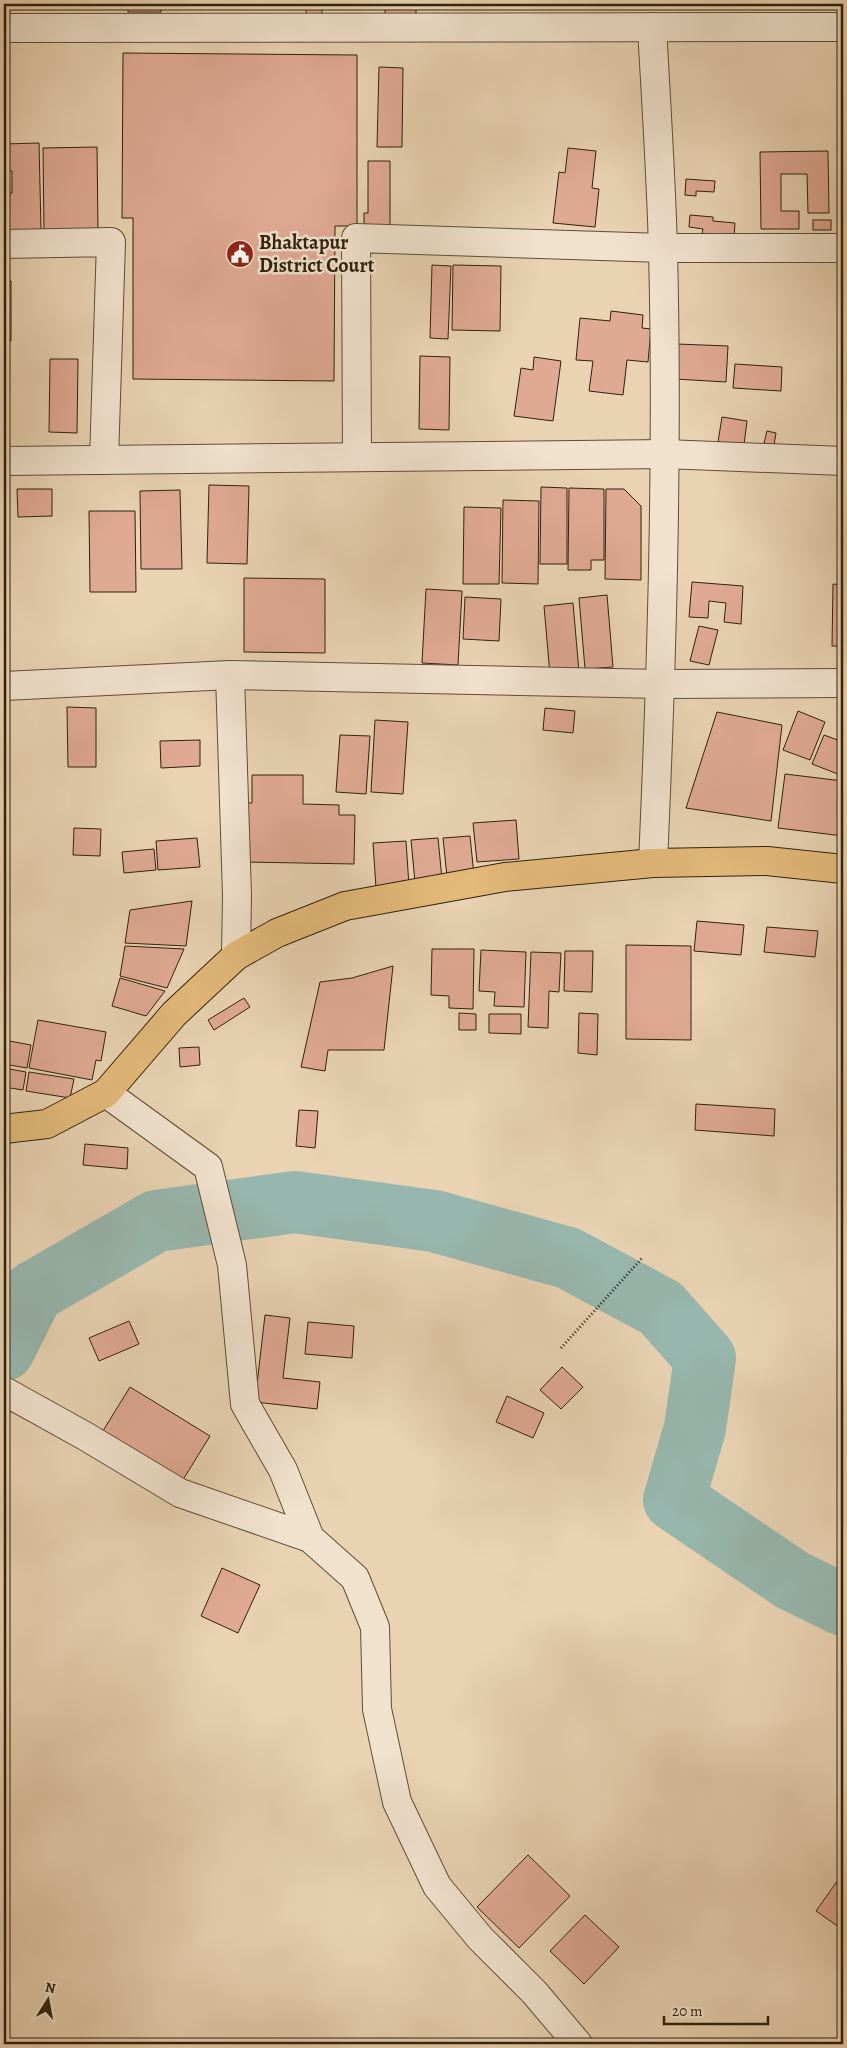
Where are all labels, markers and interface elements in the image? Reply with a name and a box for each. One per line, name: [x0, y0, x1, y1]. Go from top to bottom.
place label: Bhaktapur District Court: [259, 229, 375, 279]
public building icon: Bhaktapur District Court: [225, 239, 255, 269]
north arrow: [22, 1976, 72, 2026]
text: N: [44, 1977, 57, 1998]
scale bar: [664, 1993, 768, 2025]
text: 20 m: [672, 2001, 703, 2021]

